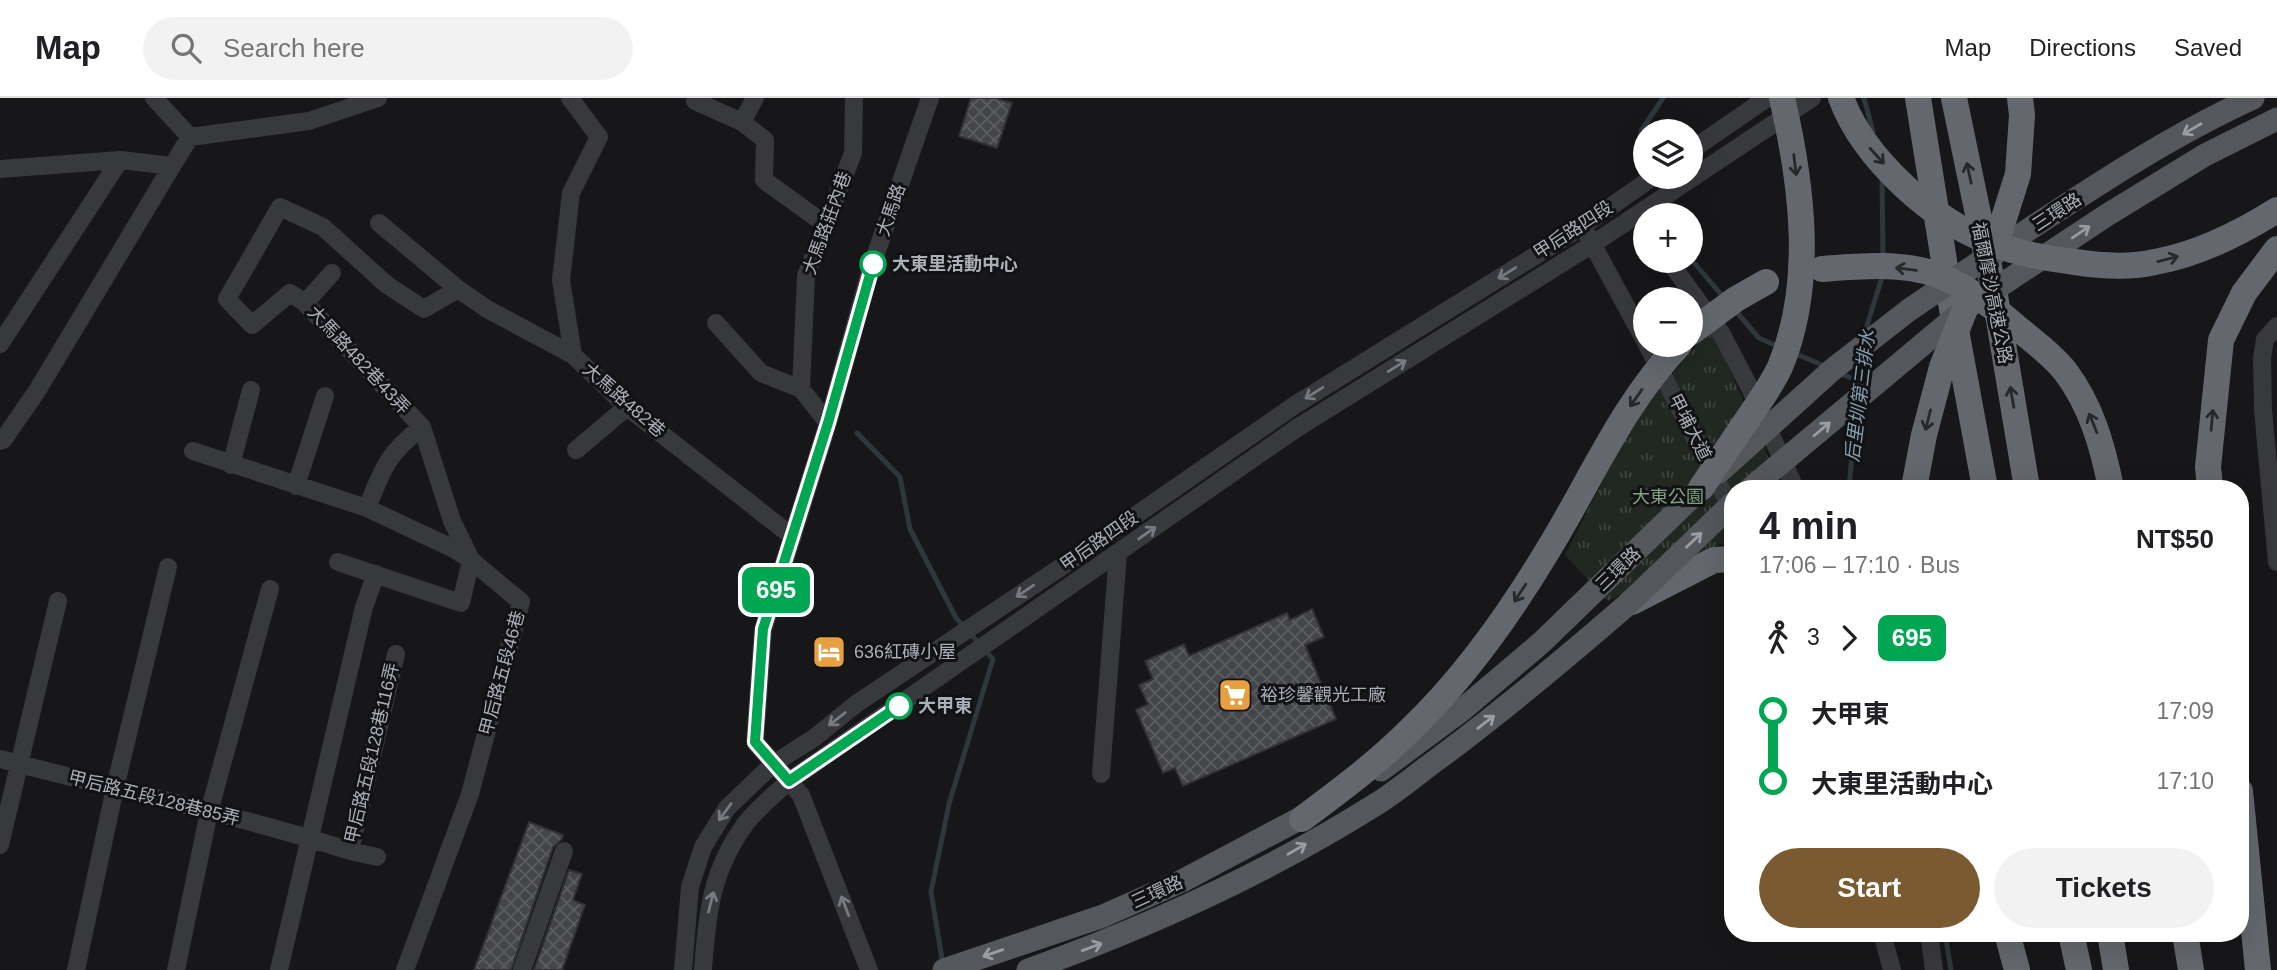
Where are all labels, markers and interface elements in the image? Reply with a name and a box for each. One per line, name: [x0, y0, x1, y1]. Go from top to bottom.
search box: [143, 17, 633, 80]
text: Map: [35, 29, 101, 66]
icon: search: [167, 29, 205, 67]
text: Search here: [223, 33, 365, 63]
text: Map: [1945, 34, 1991, 61]
text: Directions: [2029, 34, 2136, 61]
text: Saved: [2174, 34, 2242, 61]
map controls: [1633, 119, 1703, 357]
button: layers: [1633, 119, 1703, 189]
one-way arrow: [2182, 122, 2202, 136]
one-way arrow: [1868, 147, 1885, 164]
one-way arrow: [1789, 153, 1802, 176]
one-way arrow: [1962, 162, 1976, 185]
street label: 大馬路莊內巷: [799, 169, 855, 277]
street label: 大馬路: [873, 181, 909, 239]
street label: 三環路: [2029, 189, 2085, 235]
street label: 甲后路四段: [1530, 197, 1616, 263]
button: +: [1633, 203, 1703, 273]
street label: 福爾摩沙高速公路: [1968, 220, 2016, 366]
one-way arrow: [2071, 225, 2090, 239]
marker: 大東里活動中心: [860, 251, 886, 277]
one-way arrow: [2156, 252, 2179, 265]
place label: 大東里活動中心: [892, 254, 1018, 274]
one-way arrow: [1895, 262, 1918, 275]
one-way arrow: [1498, 265, 1517, 280]
button: −: [1633, 287, 1703, 357]
street label: 大馬路482巷43弄: [304, 302, 414, 418]
water label: 后里圳第三排水: [1841, 328, 1879, 463]
one-way arrow: [1387, 358, 1406, 373]
street label: 大馬路482巷: [579, 359, 669, 441]
one-way arrow: [1305, 386, 1324, 401]
one-way arrow: [2005, 386, 2018, 409]
one-way arrow: [1629, 388, 1644, 407]
street label: 甲埔大道: [1665, 390, 1715, 464]
one-way arrow: [1921, 408, 1934, 431]
one-way arrow: [2206, 409, 2219, 432]
one-way arrow: [2085, 412, 2098, 434]
one-way arrow: [1813, 421, 1831, 437]
park label: 大東公園: [1632, 487, 1704, 507]
text: 4 min: [1759, 505, 1858, 547]
street label: 甲后路四段: [1056, 507, 1142, 575]
text: NT$50: [2136, 524, 2214, 554]
one-way arrow: [1137, 526, 1156, 540]
one-way arrow: [1685, 531, 1702, 548]
street label: 三環路: [1592, 543, 1644, 595]
text: 17:06 – 17:10 · Bus: [1759, 552, 1960, 578]
line badge: 695: [736, 567, 816, 613]
text: 695: [756, 576, 796, 603]
one-way arrow: [1513, 583, 1528, 602]
one-way arrow: [1016, 584, 1035, 598]
street label: 甲后路五段46巷: [476, 609, 528, 737]
icon: walk: [1759, 619, 1797, 657]
icon: forward: [1830, 619, 1868, 657]
text: 3: [1807, 624, 1820, 650]
text: 695: [1892, 624, 1932, 651]
hotel icon: 636紅磚小屋: [810, 633, 848, 671]
place label: 636紅磚小屋: [854, 642, 956, 662]
street label: 甲后路五段128巷116弄: [341, 661, 403, 845]
supermarket icon: 裕珍馨觀光工廠: [1216, 676, 1254, 714]
place label: 裕珍馨觀光工廠: [1260, 685, 1386, 705]
marker: 大甲東: [886, 693, 912, 719]
place label: 大甲東: [918, 696, 972, 716]
text: 17:09: [2156, 698, 2214, 724]
text: 大甲東: [1811, 699, 1889, 729]
one-way arrow: [829, 712, 847, 727]
one-way arrow: [1476, 715, 1495, 730]
street label: 甲后路五段128巷85弄: [66, 767, 242, 829]
text: 17:10: [2156, 768, 2214, 794]
text: 大東里活動中心: [1811, 769, 1993, 799]
one-way arrow: [718, 802, 733, 821]
one-way arrow: [1287, 842, 1307, 856]
button: Start: [1759, 848, 1980, 928]
button: Tickets: [1994, 848, 2214, 928]
street label: 三環路: [1128, 872, 1186, 912]
one-way arrow: [705, 891, 718, 913]
one-way arrow: [837, 896, 850, 917]
one-way arrow: [1081, 940, 1103, 952]
one-way arrow: [982, 947, 1004, 960]

